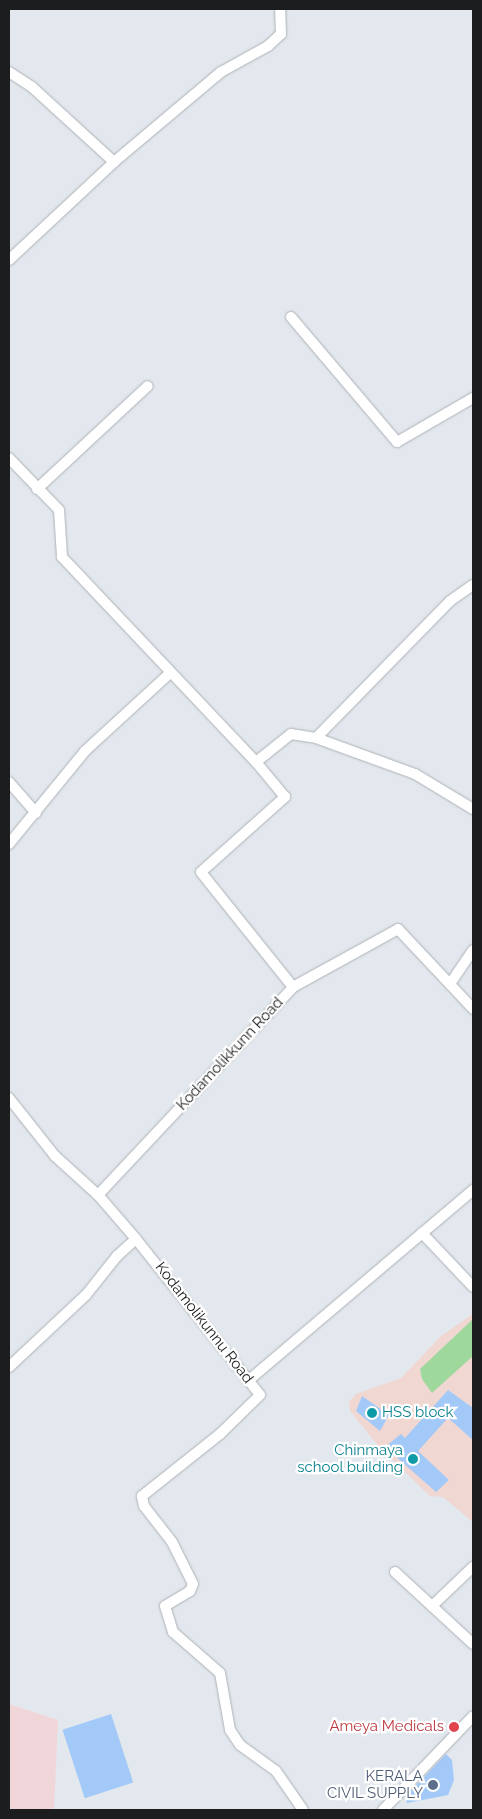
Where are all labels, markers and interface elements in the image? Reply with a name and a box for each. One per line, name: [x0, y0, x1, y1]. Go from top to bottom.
street label: Kodamolikkunn Road: [173, 994, 287, 1114]
street label: Kodamolikunnu Road: [151, 1259, 257, 1387]
place label: HSS block: [382, 1404, 454, 1422]
marker: HSS block: [366, 1407, 378, 1419]
place label: Chinmaya school building: [297, 1441, 403, 1476]
marker: Chinmaya school building: [407, 1453, 419, 1465]
place label: Ameya Medicals: [329, 1718, 444, 1736]
marker: Ameya Medicals: [448, 1721, 460, 1733]
place label: KERALA CIVIL SUPPLY: [327, 1767, 423, 1802]
marker: KERALA CIVIL SUPPLY: [427, 1779, 439, 1791]

